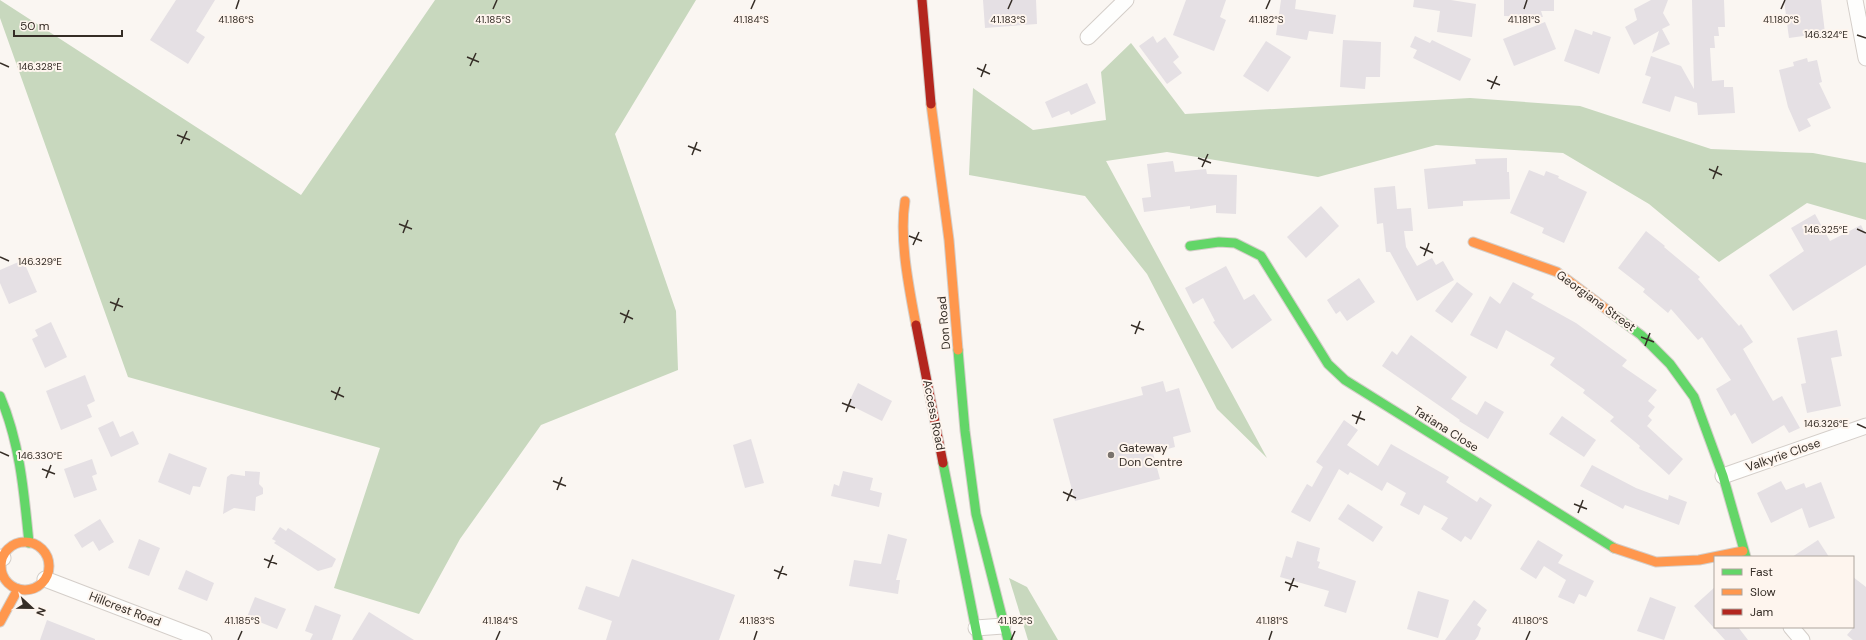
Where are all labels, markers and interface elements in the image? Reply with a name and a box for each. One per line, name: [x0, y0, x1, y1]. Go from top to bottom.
scale bar: [14, 12, 122, 38]
text: 41.186°S: [218, 13, 254, 26]
text: 41.185°S: [475, 13, 511, 26]
text: 41.184°S: [733, 13, 769, 26]
text: 41.183°S: [990, 13, 1026, 26]
text: 41.182°S: [1249, 13, 1284, 26]
text: 41.181°S: [1508, 13, 1540, 26]
text: 41.180°S: [1763, 13, 1799, 26]
text: 50 m: [20, 18, 49, 34]
text: 146.324°E: [1804, 28, 1848, 41]
text: 146.328°E: [18, 60, 62, 73]
text: 146.325°E: [1804, 223, 1848, 236]
text: 146.329°E: [18, 255, 62, 268]
street label: Georgiana Street: [1553, 267, 1639, 335]
street label: Don Road: [934, 296, 954, 350]
street label: Access Road: [919, 378, 949, 452]
street label: Tatiana Close: [1410, 403, 1482, 456]
text: 146.326°E: [1804, 417, 1848, 430]
street label: Valkyrie Close: [1744, 435, 1823, 475]
place label: Gateway Don Centre: [1119, 440, 1183, 470]
text: 146.330°E: [18, 449, 63, 462]
marker: Gateway Don Centre: [1106, 450, 1116, 460]
legend: [1714, 556, 1854, 628]
text: Fast: [1750, 564, 1773, 580]
text: Slow: [1750, 584, 1776, 600]
north arrow: [12, 588, 52, 628]
street label: Hillcrest Road: [87, 588, 163, 630]
text: Jam: [1750, 604, 1773, 620]
text: N: [33, 605, 49, 618]
text: 41.185°S: [224, 614, 260, 627]
text: 41.184°S: [482, 614, 518, 627]
text: 41.183°S: [739, 614, 775, 627]
text: 41.182°S: [998, 614, 1033, 627]
text: 41.181°S: [1256, 614, 1288, 627]
text: 41.180°S: [1512, 614, 1548, 627]

